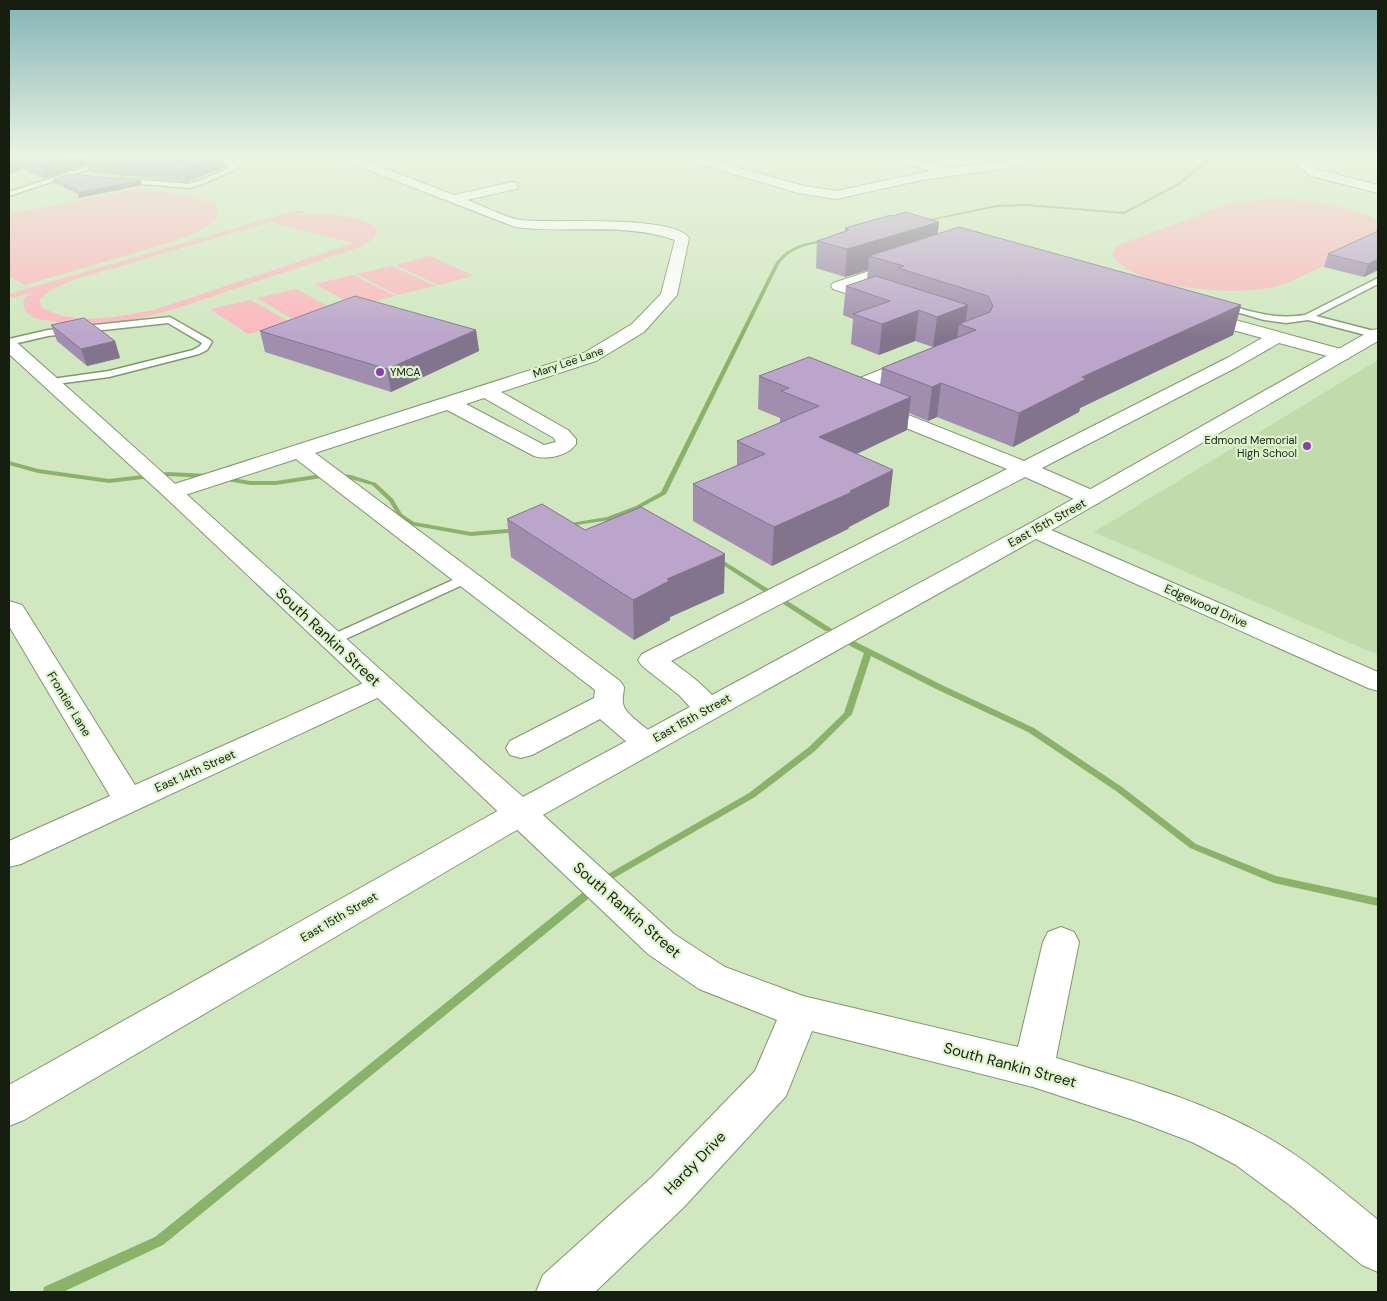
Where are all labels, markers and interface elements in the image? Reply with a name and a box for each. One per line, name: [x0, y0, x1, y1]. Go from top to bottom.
street label: Mary Lee Lane: [531, 343, 605, 381]
place label: YMCA: [390, 365, 421, 379]
marker: YMCA: [374, 366, 386, 378]
place label: Edmond Memorial High School: [1204, 433, 1297, 460]
marker: Edmond Memorial High School: [1301, 440, 1313, 452]
street label: East 15th Street: [1005, 495, 1089, 551]
street label: Edgewood Drive: [1162, 580, 1250, 632]
street label: South Rankin Street: [271, 583, 385, 691]
street label: Frontier Lane: [43, 668, 95, 740]
street label: East 15th Street: [650, 690, 734, 746]
street label: East 14th Street: [152, 746, 238, 796]
street label: South Rankin Street: [569, 858, 685, 962]
street label: East 15th Street: [297, 888, 381, 946]
street label: South Rankin Street: [942, 1038, 1079, 1092]
street label: Hardy Drive: [660, 1127, 730, 1199]

